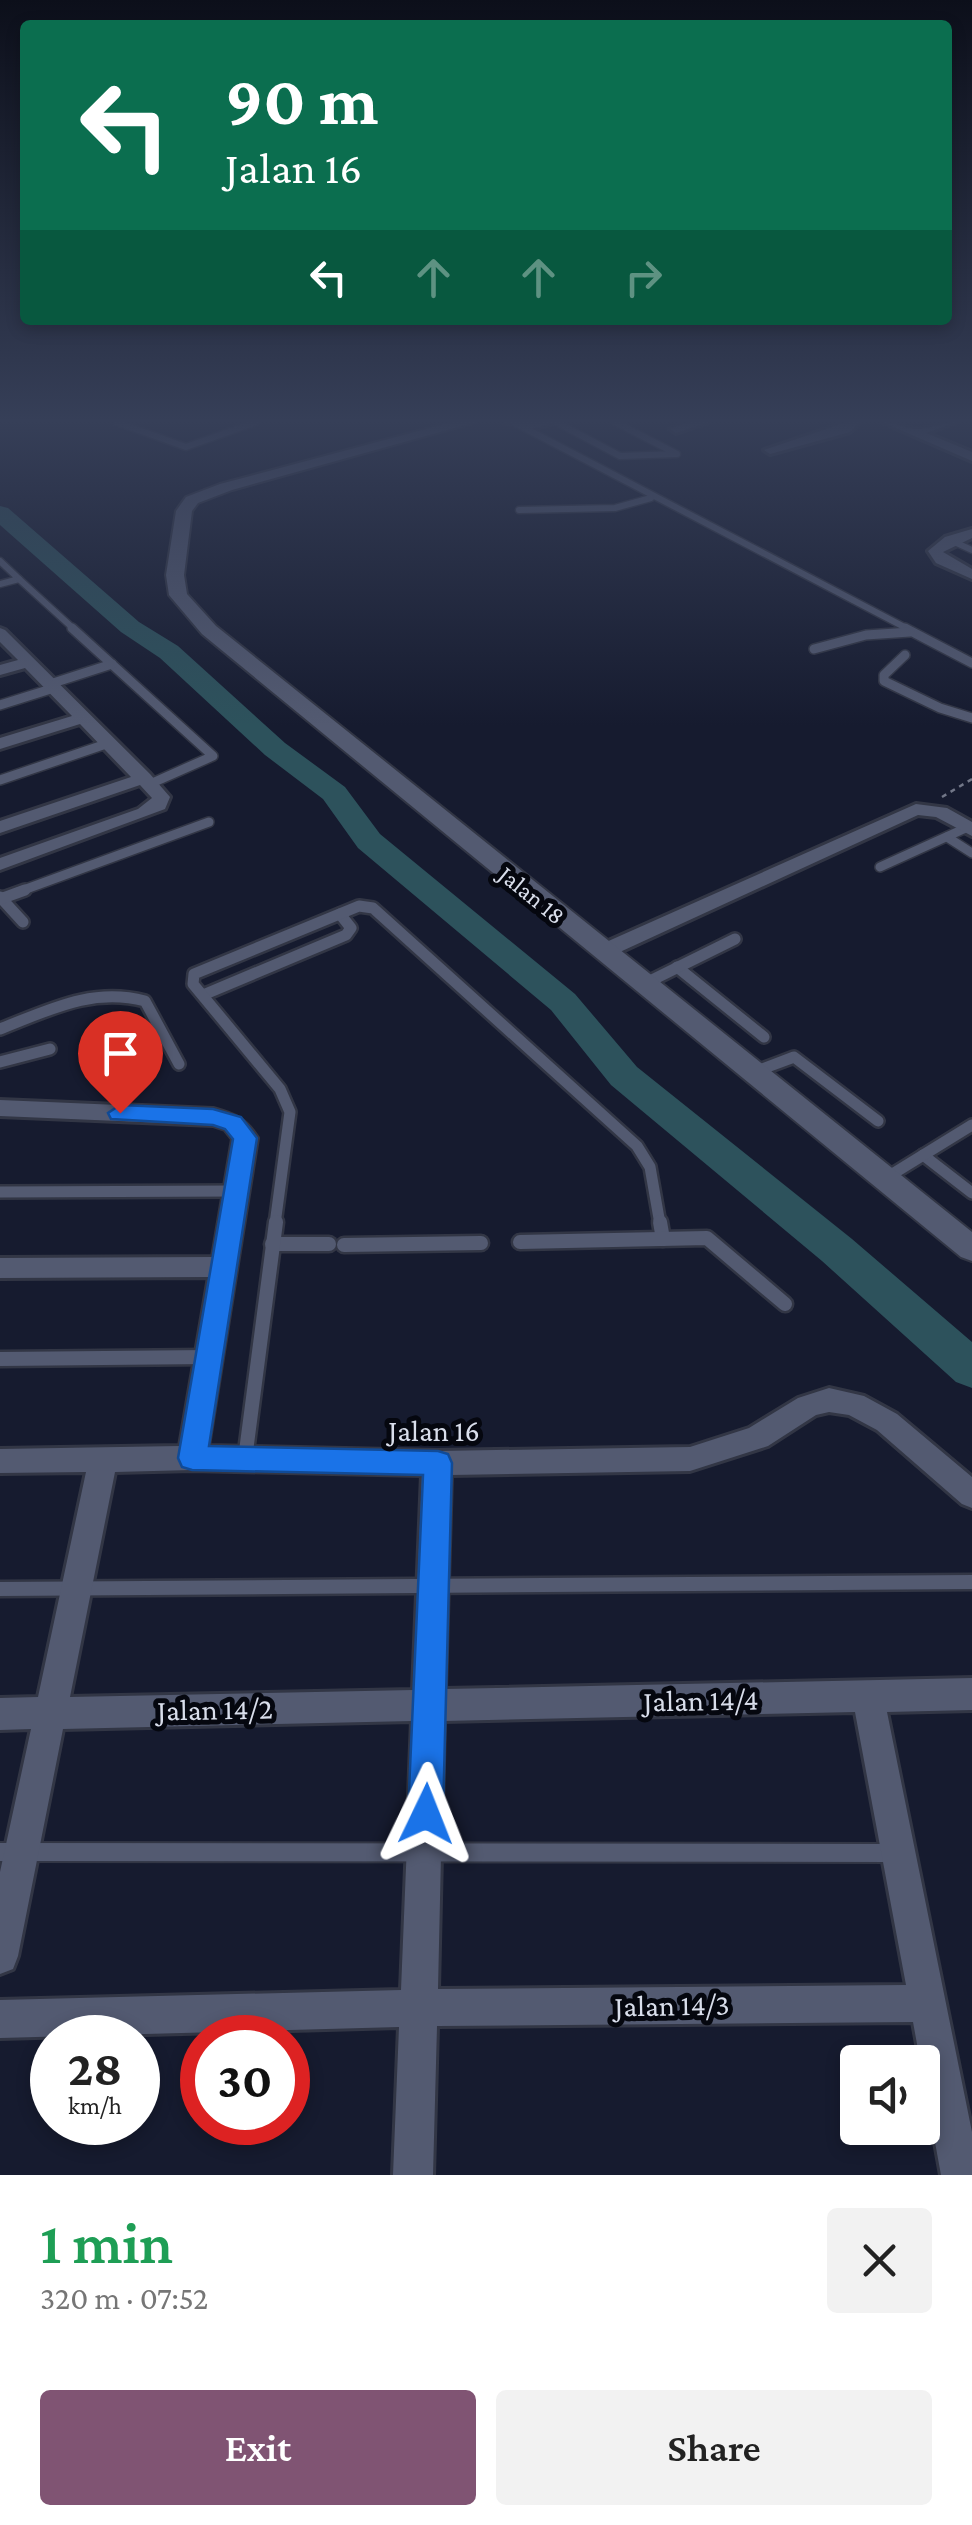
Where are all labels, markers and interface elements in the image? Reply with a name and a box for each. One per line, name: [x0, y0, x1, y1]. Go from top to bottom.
icon: left: [60, 60, 190, 190]
text: 90 m: [225, 61, 378, 139]
text: Jalan 16: [225, 143, 362, 193]
icon: left: [301, 250, 356, 305]
icon: ahead: [406, 250, 461, 305]
icon: ahead: [511, 250, 566, 305]
icon: right: [616, 250, 671, 305]
street label: Jalan 18: [491, 859, 570, 930]
pin: [78, 1011, 163, 1114]
icon: arrive: [93, 1026, 148, 1081]
street label: Jalan 16: [385, 1414, 480, 1447]
street label: Jalan 14/4: [640, 1682, 759, 1718]
street label: Jalan 14/2: [154, 1691, 273, 1727]
position arrow: [374, 1762, 478, 1866]
street label: Jalan 14/3: [611, 1987, 730, 2023]
speed limit sign: 30: [180, 2015, 310, 2145]
text: 28: [68, 2040, 122, 2096]
map controls: [840, 2045, 940, 2145]
button: sound: [840, 2045, 940, 2145]
text: km/h: [68, 2092, 122, 2119]
button: close: [827, 2208, 932, 2313]
text: 1 min: [40, 2209, 173, 2276]
text: 320 m · 07:52: [40, 2280, 208, 2316]
button: Exit: [40, 2390, 476, 2505]
button: Share: [496, 2390, 932, 2505]

